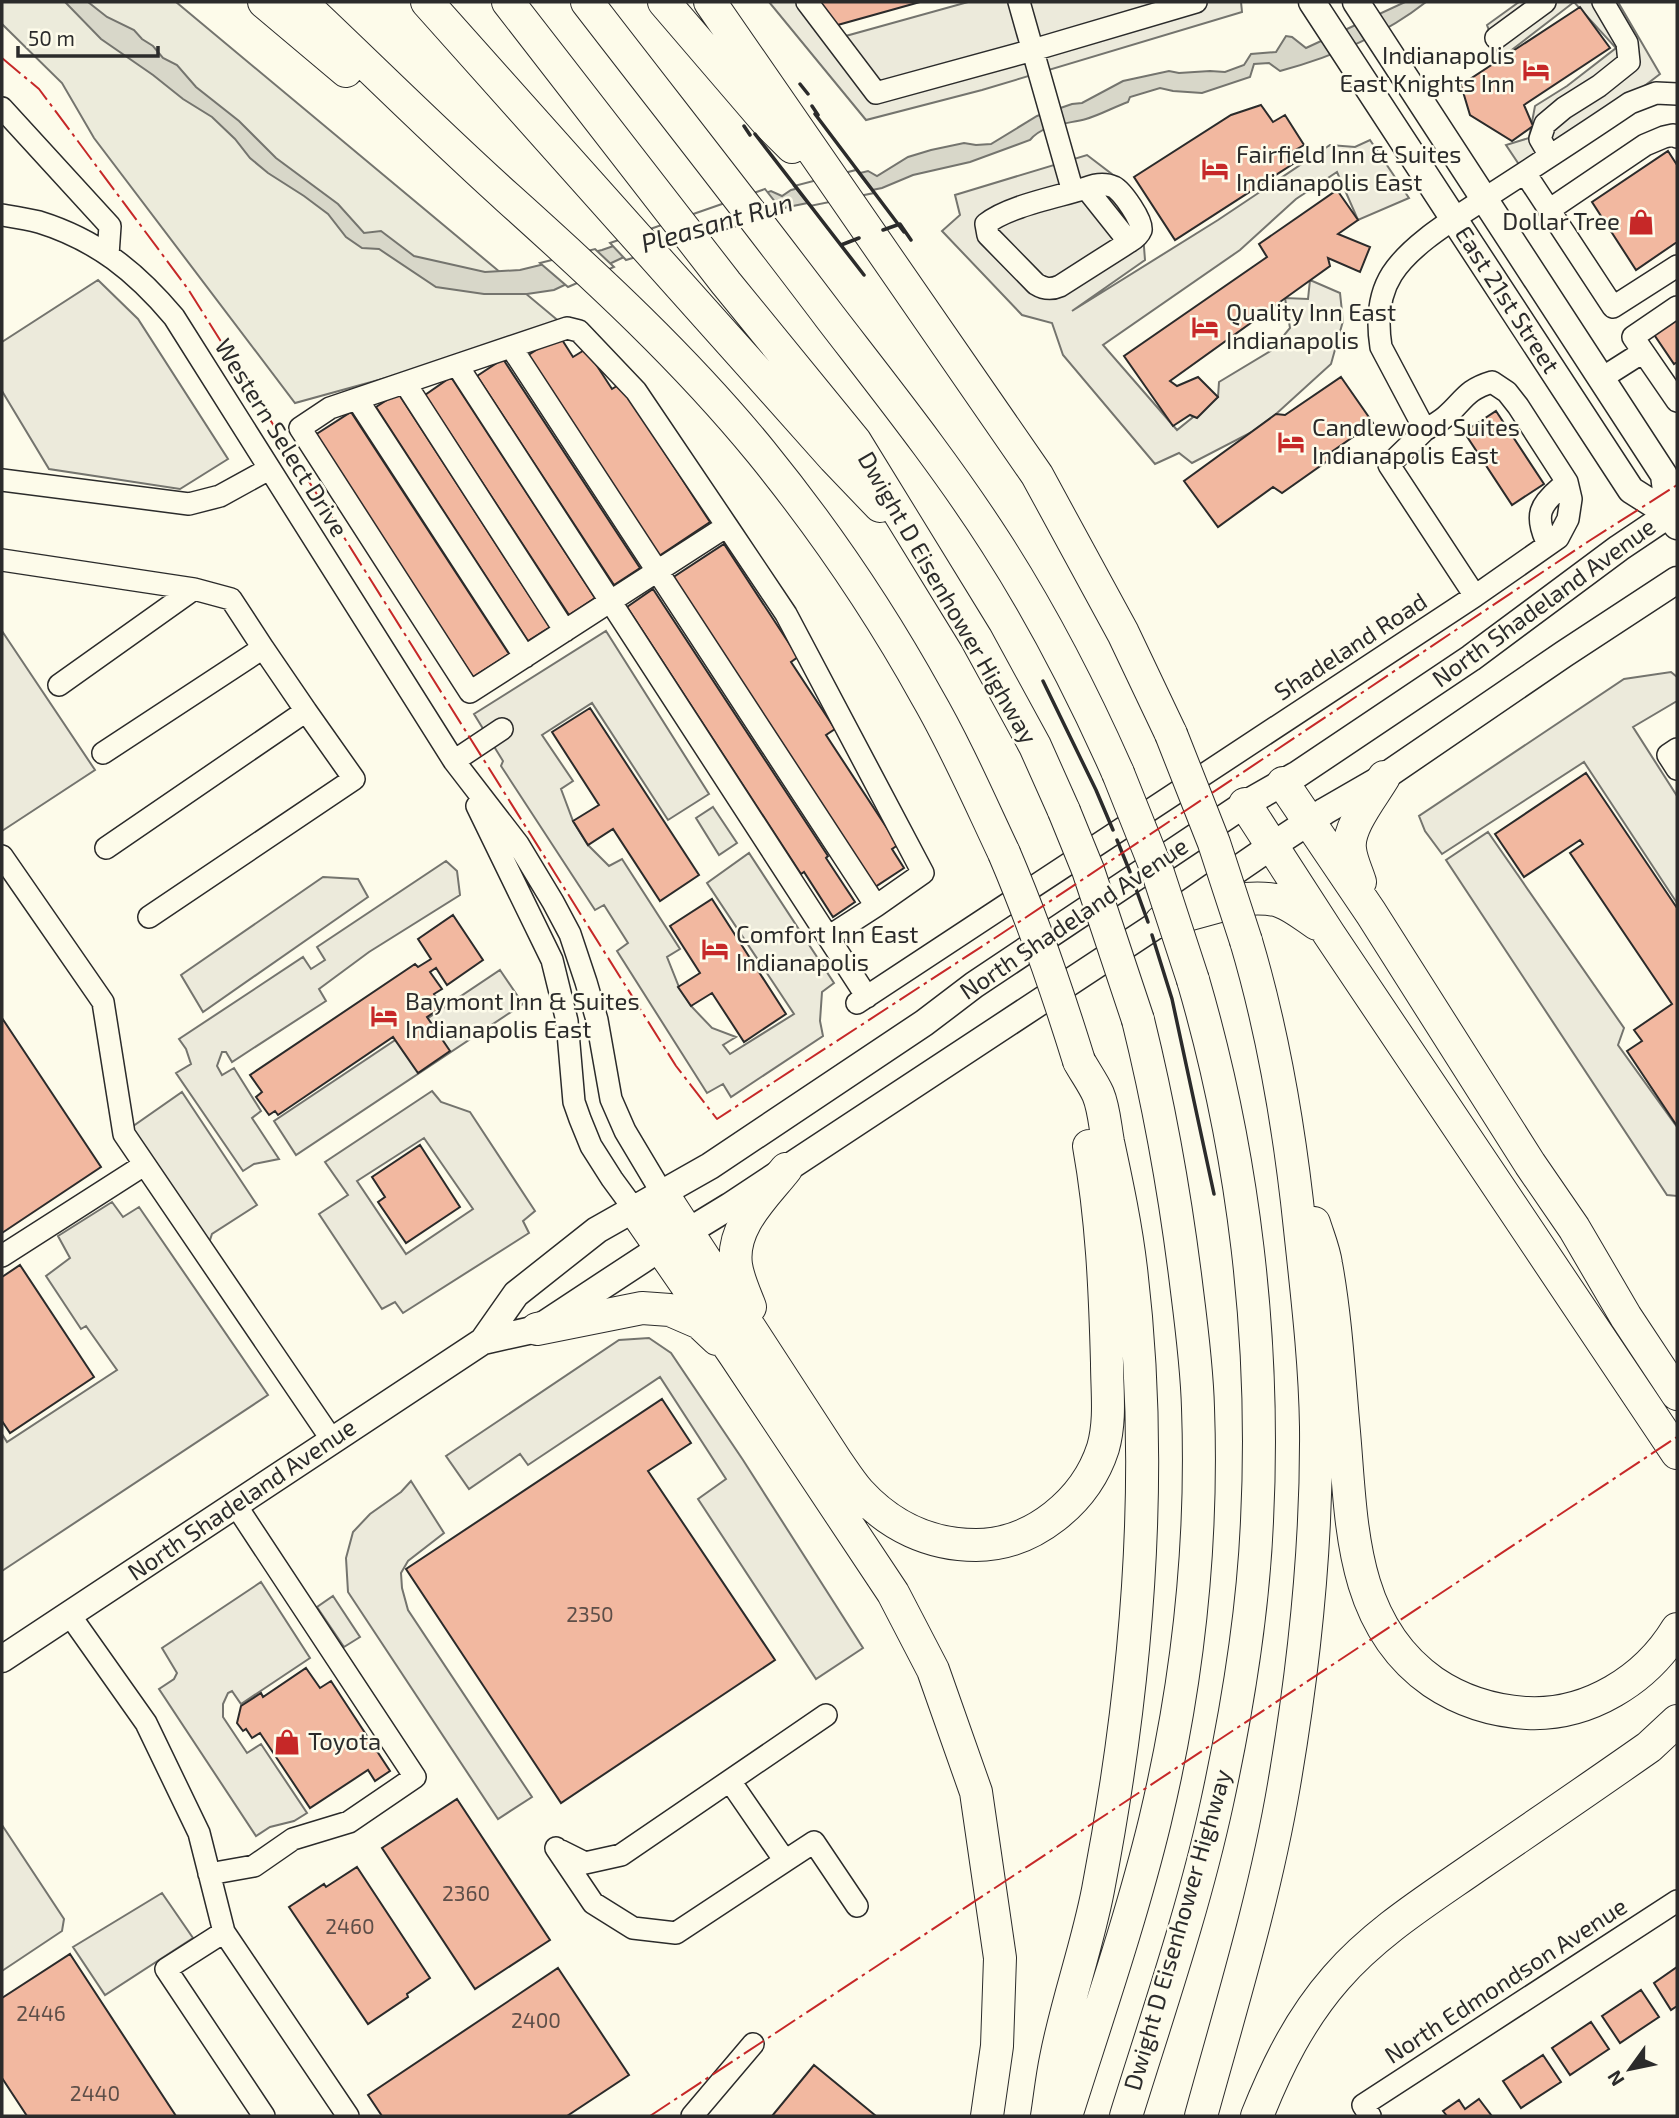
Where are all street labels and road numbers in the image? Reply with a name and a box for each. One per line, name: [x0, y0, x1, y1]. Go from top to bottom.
street label: East 21st Street: [1450, 220, 1567, 378]
street label: Western Select Drive: [210, 333, 355, 542]
street label: Dwight D Eisenhower Highway: [853, 446, 1044, 749]
street label: North Shadeland Avenue: [1426, 511, 1660, 693]
street label: Shadeland Road: [1269, 586, 1432, 706]
street label: North Shadeland Avenue: [954, 831, 1193, 1005]
street label: North Shadeland Avenue: [122, 1412, 361, 1586]
street label: Dwight D Eisenhower Highway: [1117, 1765, 1236, 2093]
street label: North Edmondson Avenue: [1379, 1890, 1632, 2069]

